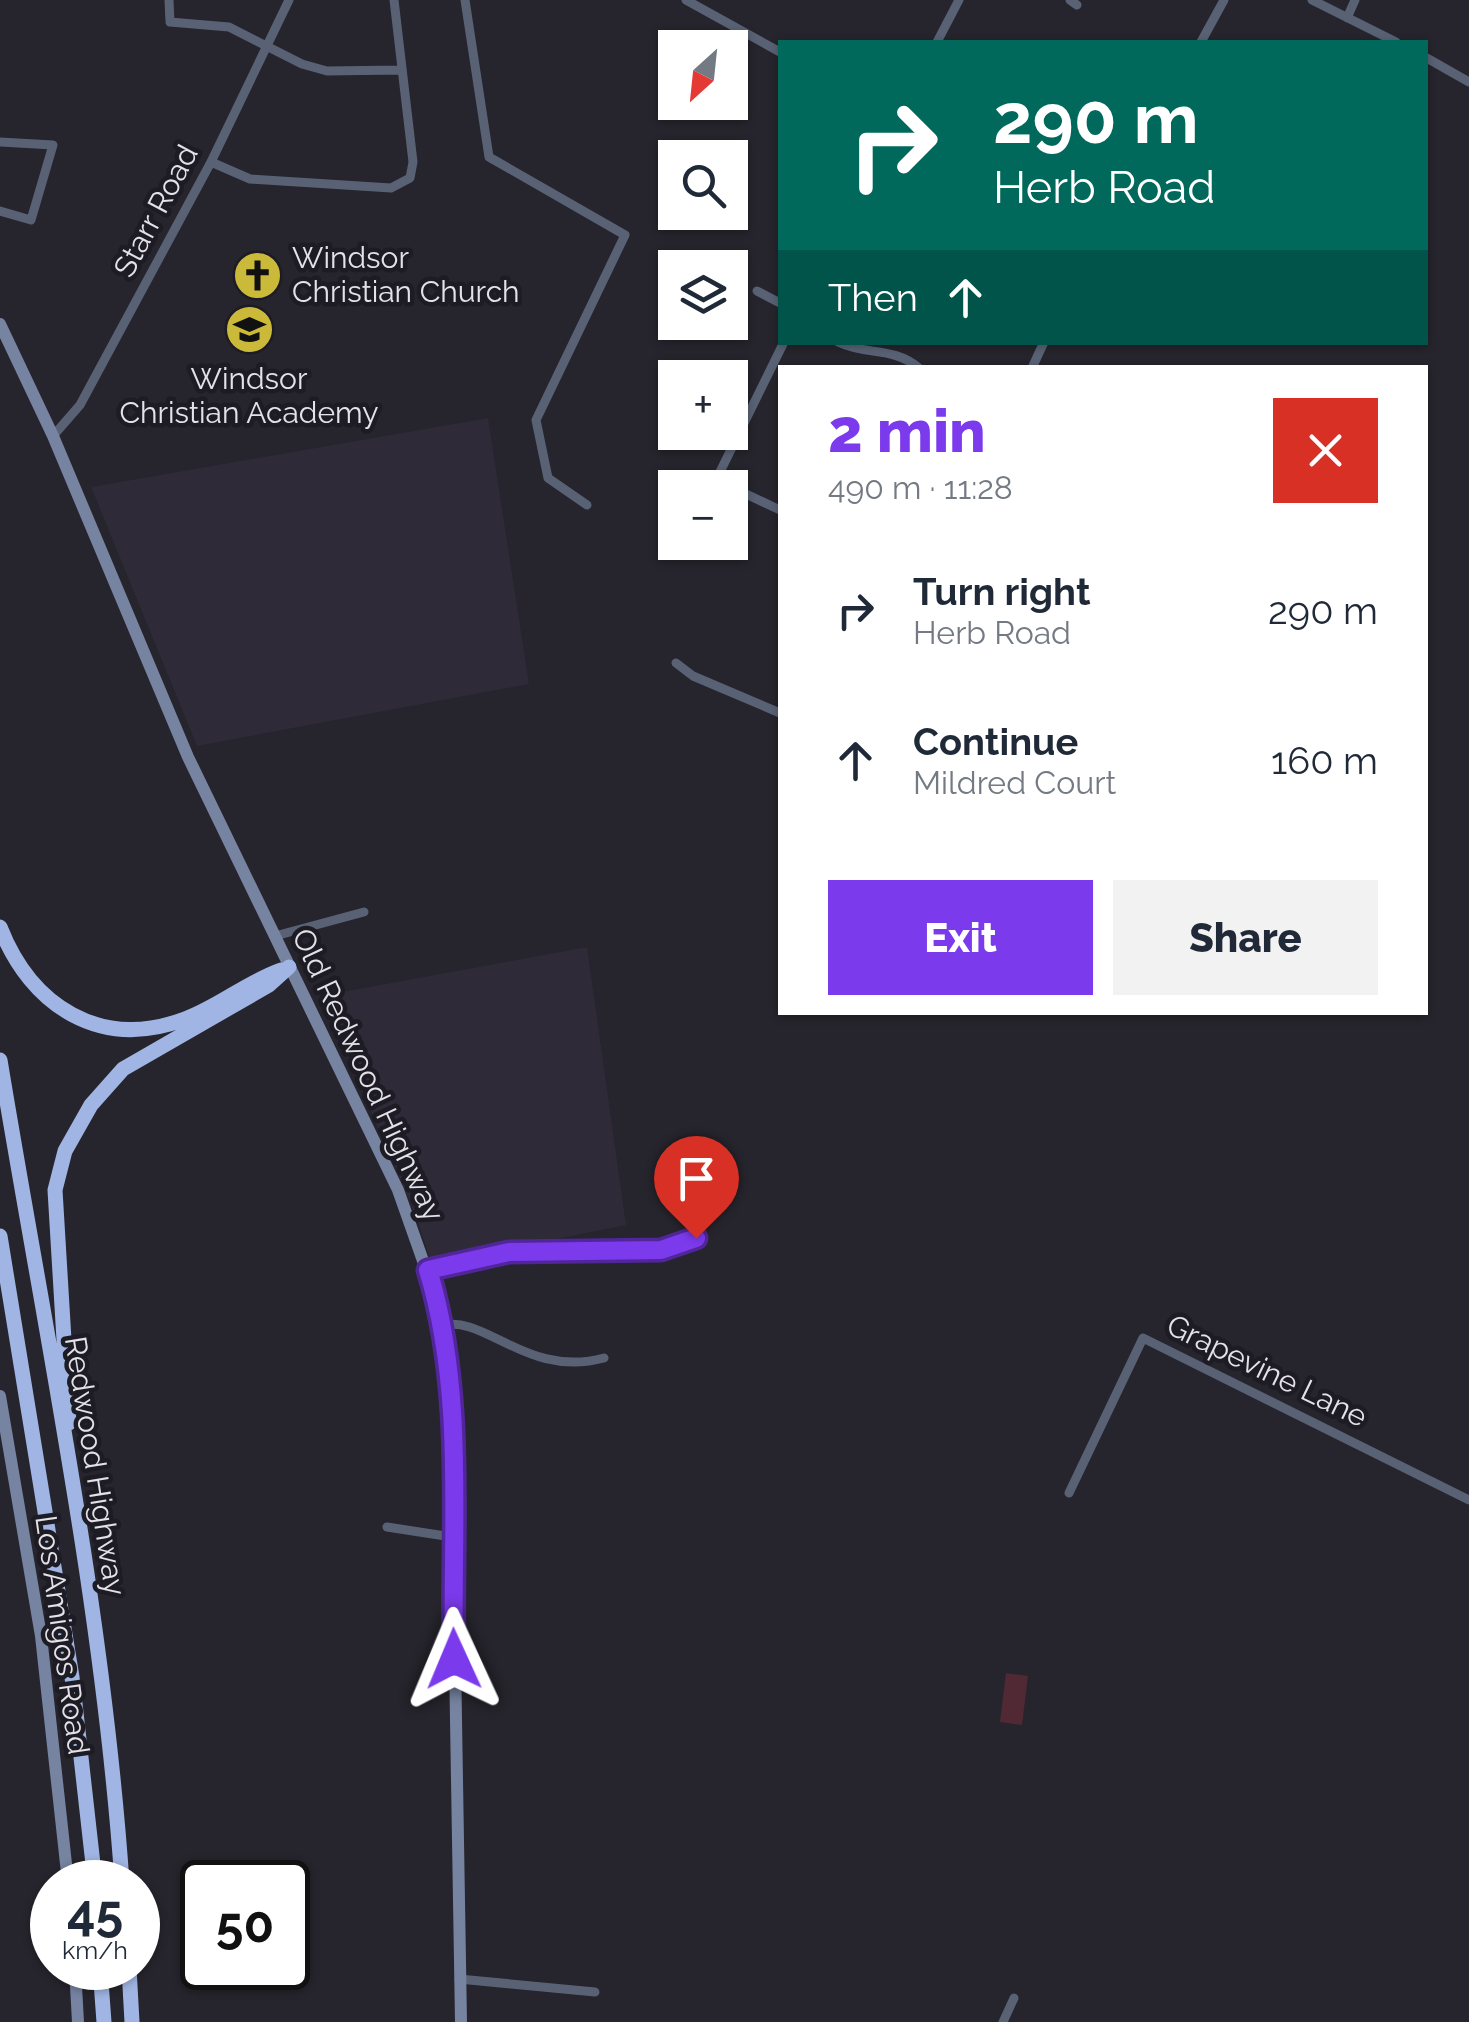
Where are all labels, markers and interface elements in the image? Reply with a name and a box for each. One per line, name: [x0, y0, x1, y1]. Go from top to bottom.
north arrow: [658, 30, 748, 120]
map controls: [658, 30, 748, 560]
text: 290 m: [993, 77, 1199, 159]
icon: right: [828, 80, 958, 210]
street label: Starr Road: [106, 139, 205, 283]
button: search: [658, 140, 748, 230]
text: Herb Road: [993, 161, 1215, 214]
place label: Windsor Christian Church: [292, 240, 520, 309]
church icon: Windsor Christian Church: [231, 249, 283, 301]
button: layers: [658, 250, 748, 340]
icon: ahead: [938, 270, 993, 325]
text: Then: [828, 275, 918, 320]
school or university icon: Windsor Christian Academy: [223, 304, 275, 356]
button: +: [658, 360, 748, 450]
place label: Windsor Christian Academy: [119, 361, 379, 430]
text: 2 min: [828, 396, 986, 466]
button: close: [1273, 398, 1378, 503]
text: 490 m · 11:28: [828, 469, 1013, 506]
button: −: [658, 470, 748, 560]
text: Turn right: [913, 569, 1090, 614]
icon: right: [828, 583, 883, 638]
text: 290 m: [1268, 588, 1378, 633]
text: Herb Road: [913, 614, 1071, 651]
text: Continue: [913, 719, 1078, 764]
icon: ahead: [828, 733, 883, 788]
text: 160 m: [1271, 738, 1378, 783]
text: Mildred Court: [913, 764, 1116, 801]
button: Exit: [828, 880, 1093, 995]
button: Share: [1113, 880, 1378, 995]
street label: Old Redwood Highway: [285, 923, 452, 1227]
pin: [654, 1136, 739, 1239]
icon: arrive: [669, 1151, 724, 1206]
street label: Grapevine Lane: [1161, 1307, 1373, 1434]
street label: Redwood Highway: [58, 1334, 133, 1598]
street label: Los Amigos Road: [28, 1513, 97, 1757]
position arrow: [402, 1607, 506, 1711]
speed limit sign: 50: [180, 1860, 310, 1990]
text: 45: [67, 1883, 123, 1942]
text: km/h: [62, 1935, 128, 1965]

